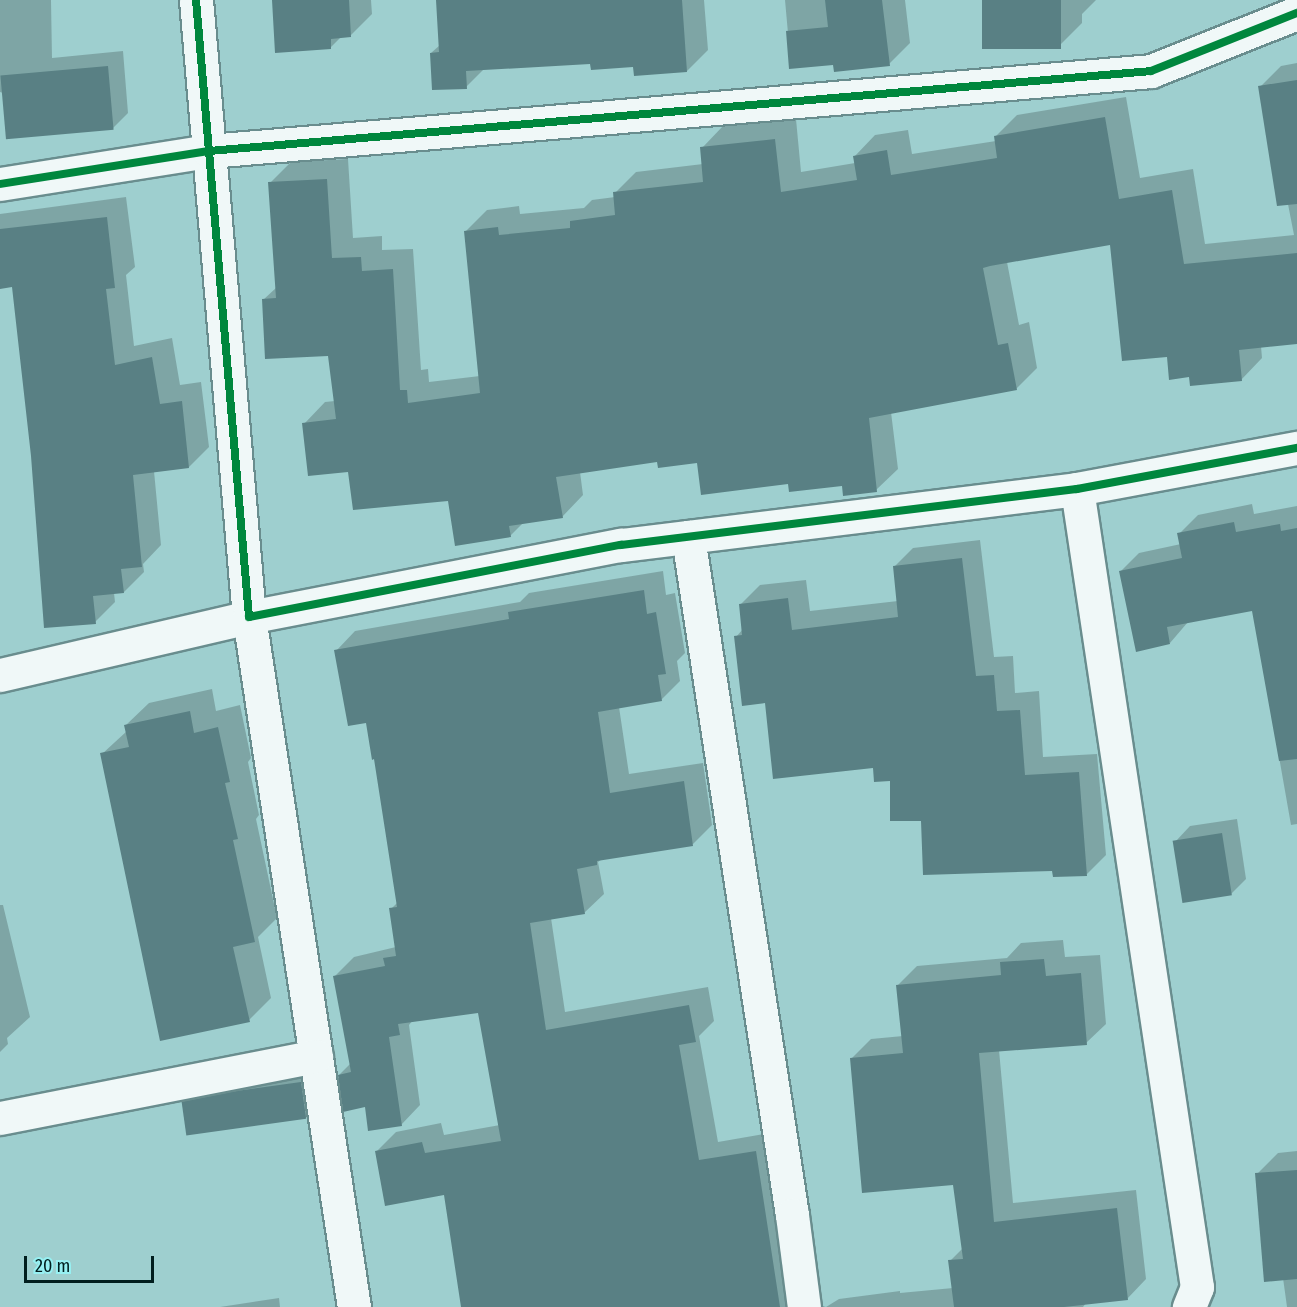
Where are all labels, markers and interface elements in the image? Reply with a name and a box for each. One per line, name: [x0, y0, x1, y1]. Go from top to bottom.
scale bar: [27, 1244, 158, 1282]
text: 20 m: [35, 1255, 70, 1277]

